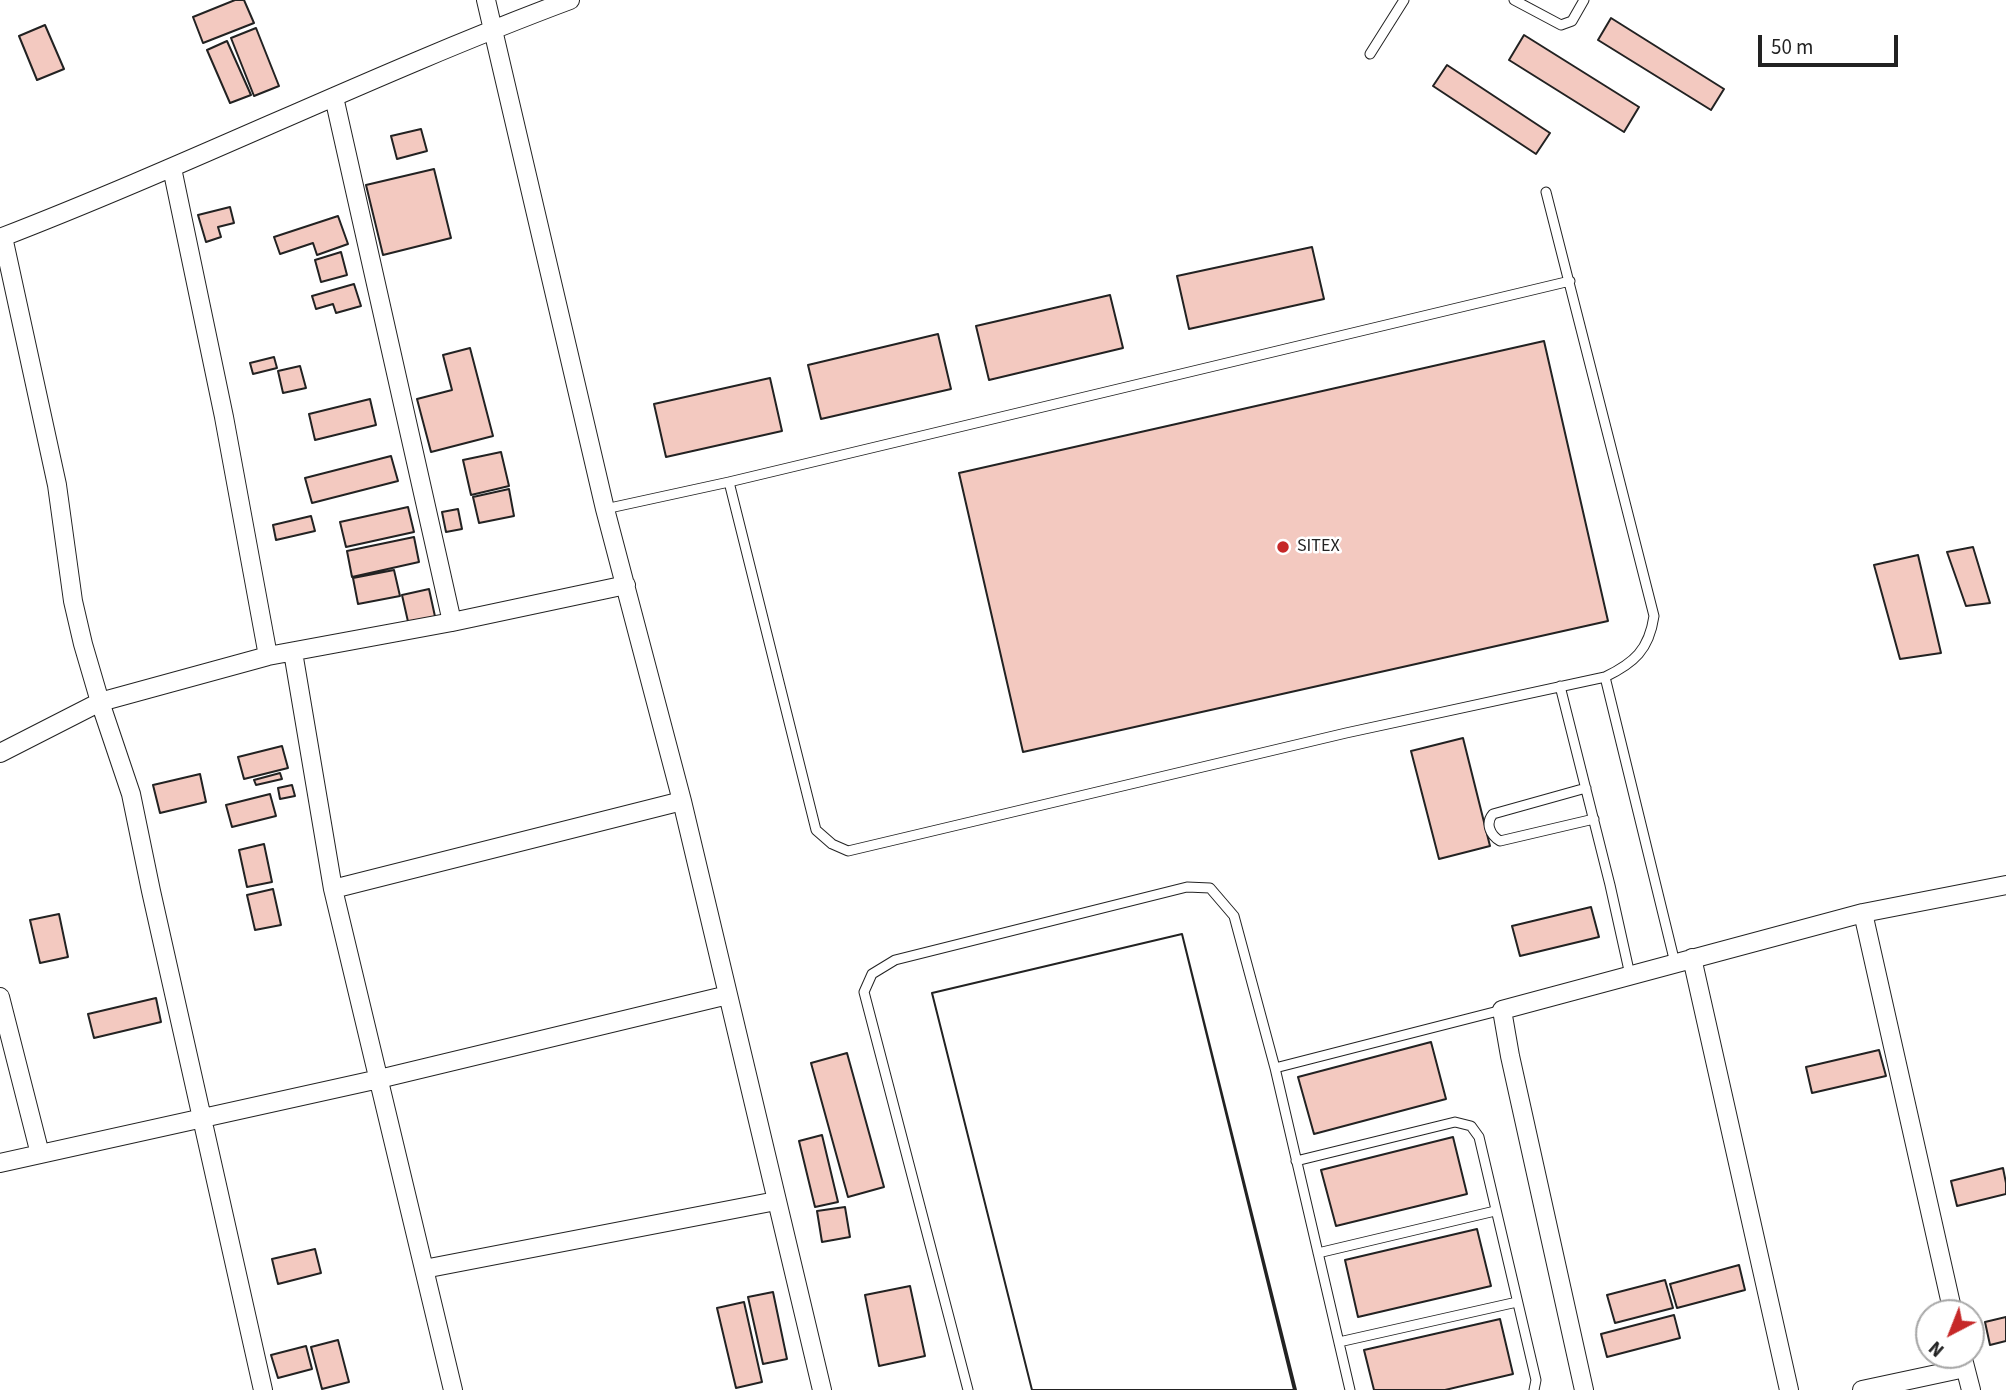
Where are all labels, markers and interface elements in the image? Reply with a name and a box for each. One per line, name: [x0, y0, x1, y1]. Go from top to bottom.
scale bar: [1761, 21, 1901, 65]
text: 50 m: [1771, 32, 1813, 62]
place label: SITEX: [1297, 536, 1340, 558]
marker: SITEX: [1275, 539, 1291, 555]
north arrow: [1915, 1299, 1985, 1369]
text: N: [1923, 1334, 1951, 1363]

